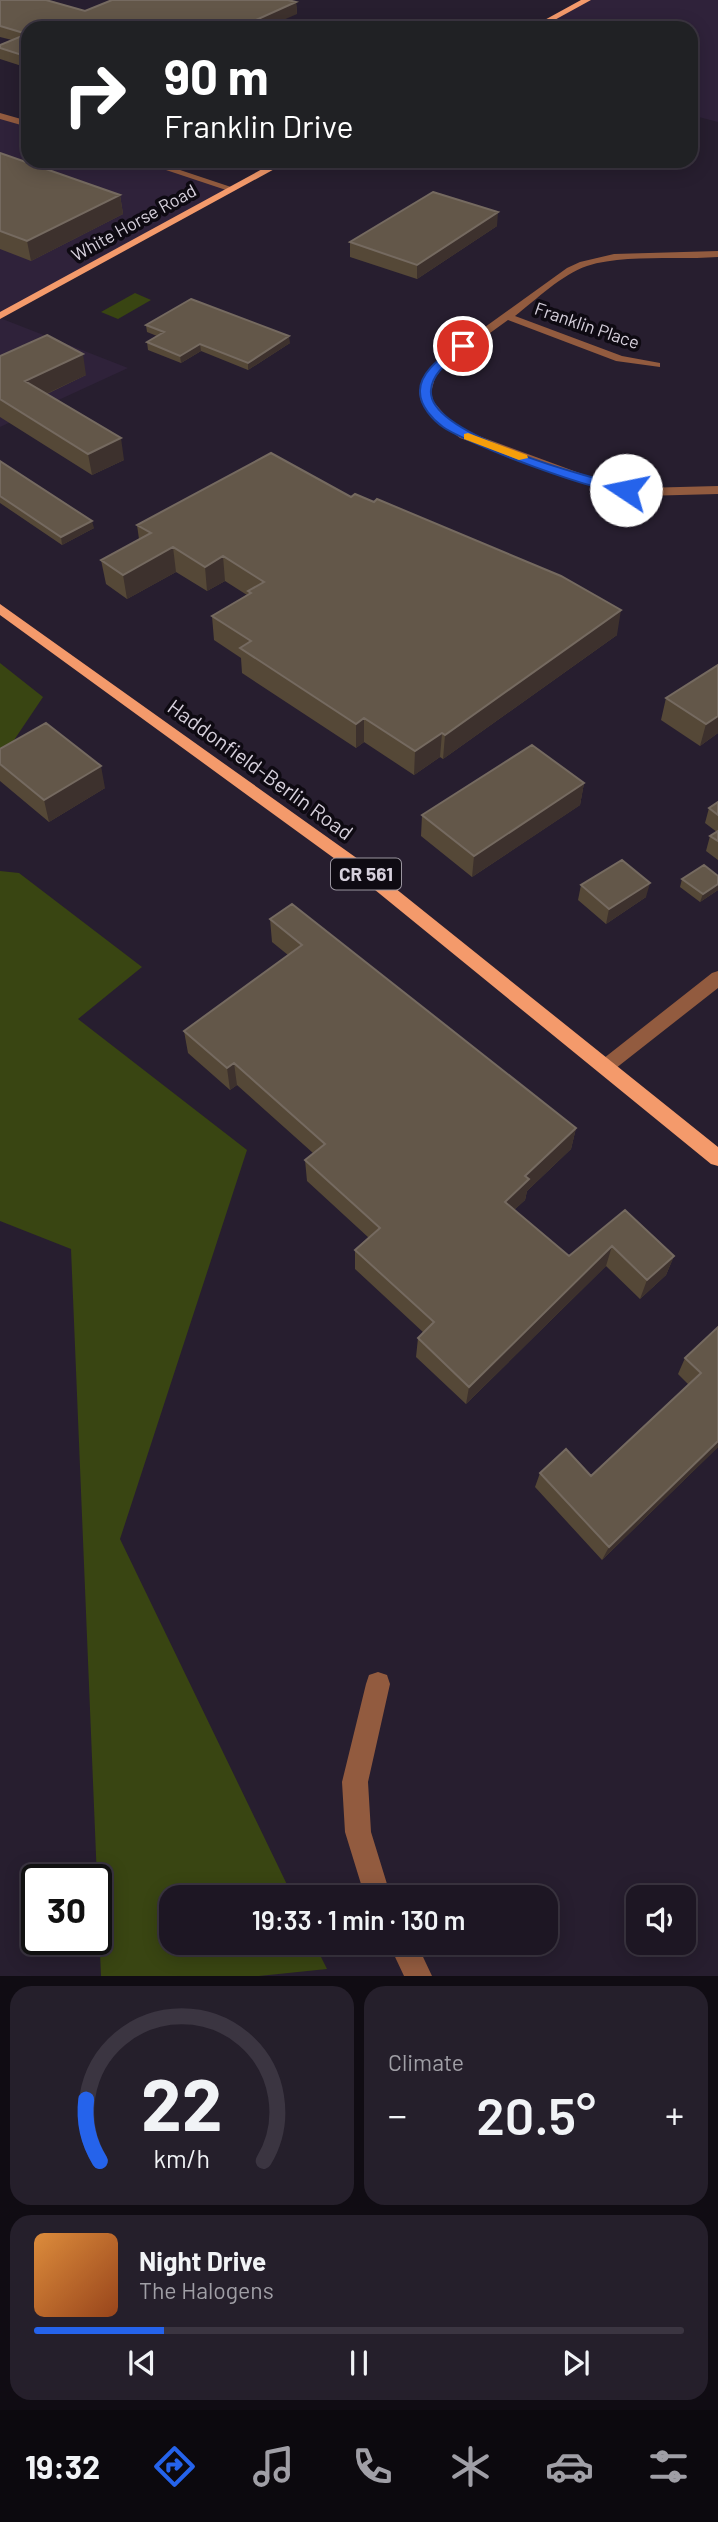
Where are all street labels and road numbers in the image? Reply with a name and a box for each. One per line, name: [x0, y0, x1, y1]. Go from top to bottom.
street label: White Horse Road: [67, 179, 200, 266]
street label: Franklin Place: [532, 297, 643, 353]
street label: Haddonfield-Berlin Road: [163, 693, 358, 844]
road number: CR 561: [331, 859, 401, 890]

